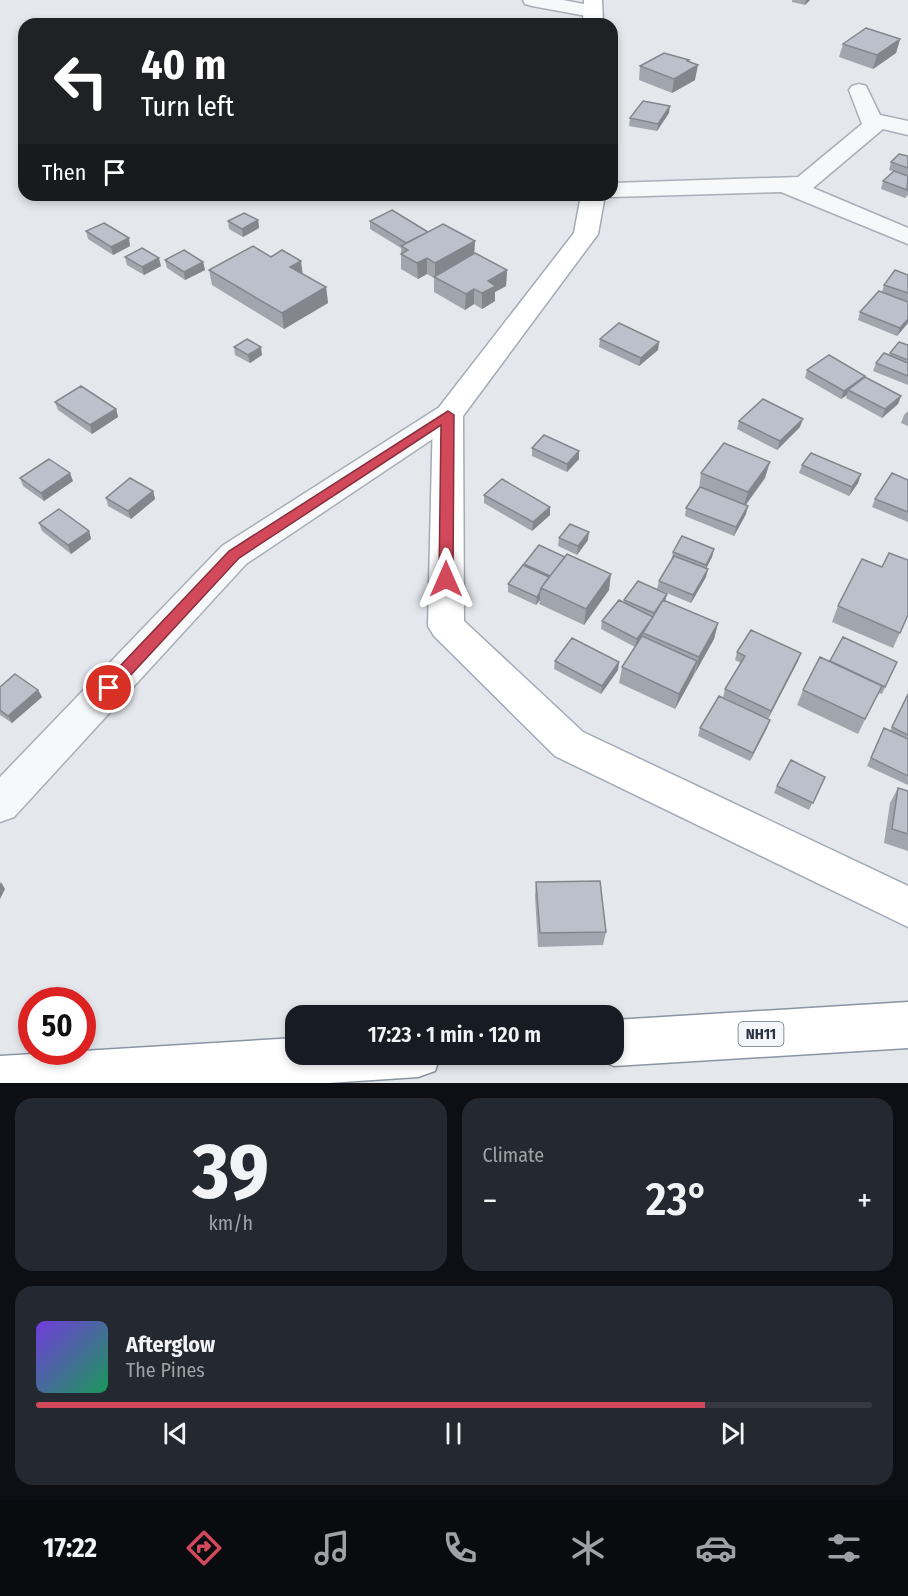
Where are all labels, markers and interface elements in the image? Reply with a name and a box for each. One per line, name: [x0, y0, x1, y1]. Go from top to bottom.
text: 40 m: [141, 40, 226, 90]
icon: left: [42, 42, 120, 120]
text: Turn left: [141, 91, 234, 123]
icon: arrive: [98, 156, 131, 189]
text: Then: [42, 159, 86, 186]
position arrow: [414, 547, 478, 611]
pin: [83, 662, 134, 713]
icon: arrive: [92, 671, 125, 704]
speed limit sign: 50: [18, 987, 96, 1065]
text: 17:23 · 1 min · 120 m: [368, 1021, 541, 1048]
road number: NH11: [738, 1022, 783, 1046]
text: 39: [192, 1125, 269, 1219]
text: Climate: [483, 1143, 544, 1167]
text: 23°: [646, 1173, 709, 1227]
text: −: [483, 1181, 497, 1221]
text: +: [857, 1181, 872, 1221]
text: km/h: [208, 1211, 253, 1235]
text: Afterglow: [126, 1331, 215, 1358]
text: The Pines: [126, 1358, 205, 1382]
icon: previous: [159, 1417, 192, 1450]
icon: pause: [437, 1417, 470, 1450]
icon: next: [716, 1417, 749, 1450]
icon: directions: [183, 1527, 225, 1569]
icon: music: [311, 1527, 353, 1569]
icon: phone: [439, 1527, 481, 1569]
icon: climate: [567, 1527, 609, 1569]
icon: car: [695, 1527, 737, 1569]
icon: filters: [823, 1527, 865, 1569]
text: 17:22: [43, 1532, 97, 1564]

